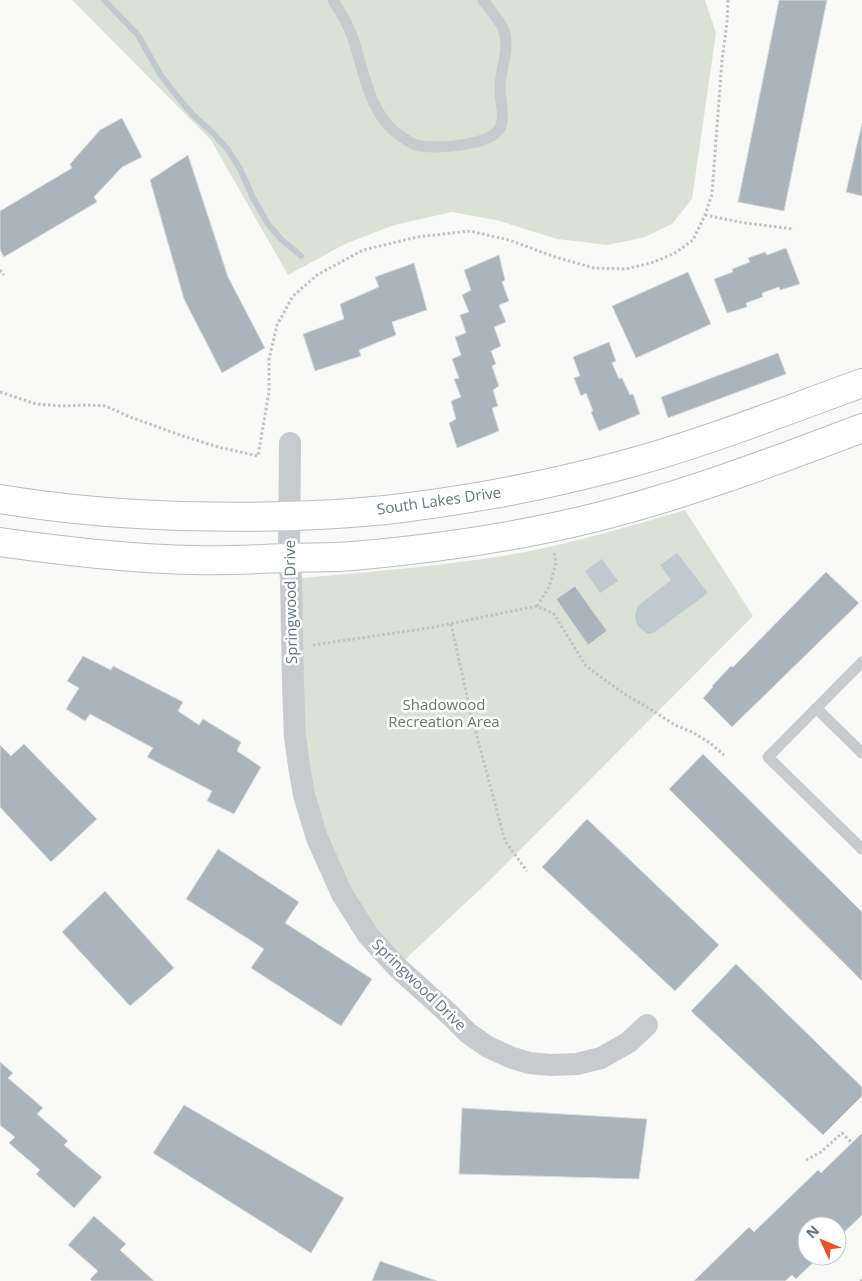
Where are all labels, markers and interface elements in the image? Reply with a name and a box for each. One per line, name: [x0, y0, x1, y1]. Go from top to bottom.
street label: South Lakes Drive: [376, 481, 502, 519]
street label: Springwood Drive: [279, 540, 301, 664]
park label: Shadowood Recreation Area: [388, 694, 500, 731]
street label: Springwood Drive: [368, 934, 471, 1035]
north arrow: [797, 1216, 847, 1266]
text: N: [801, 1221, 823, 1242]

